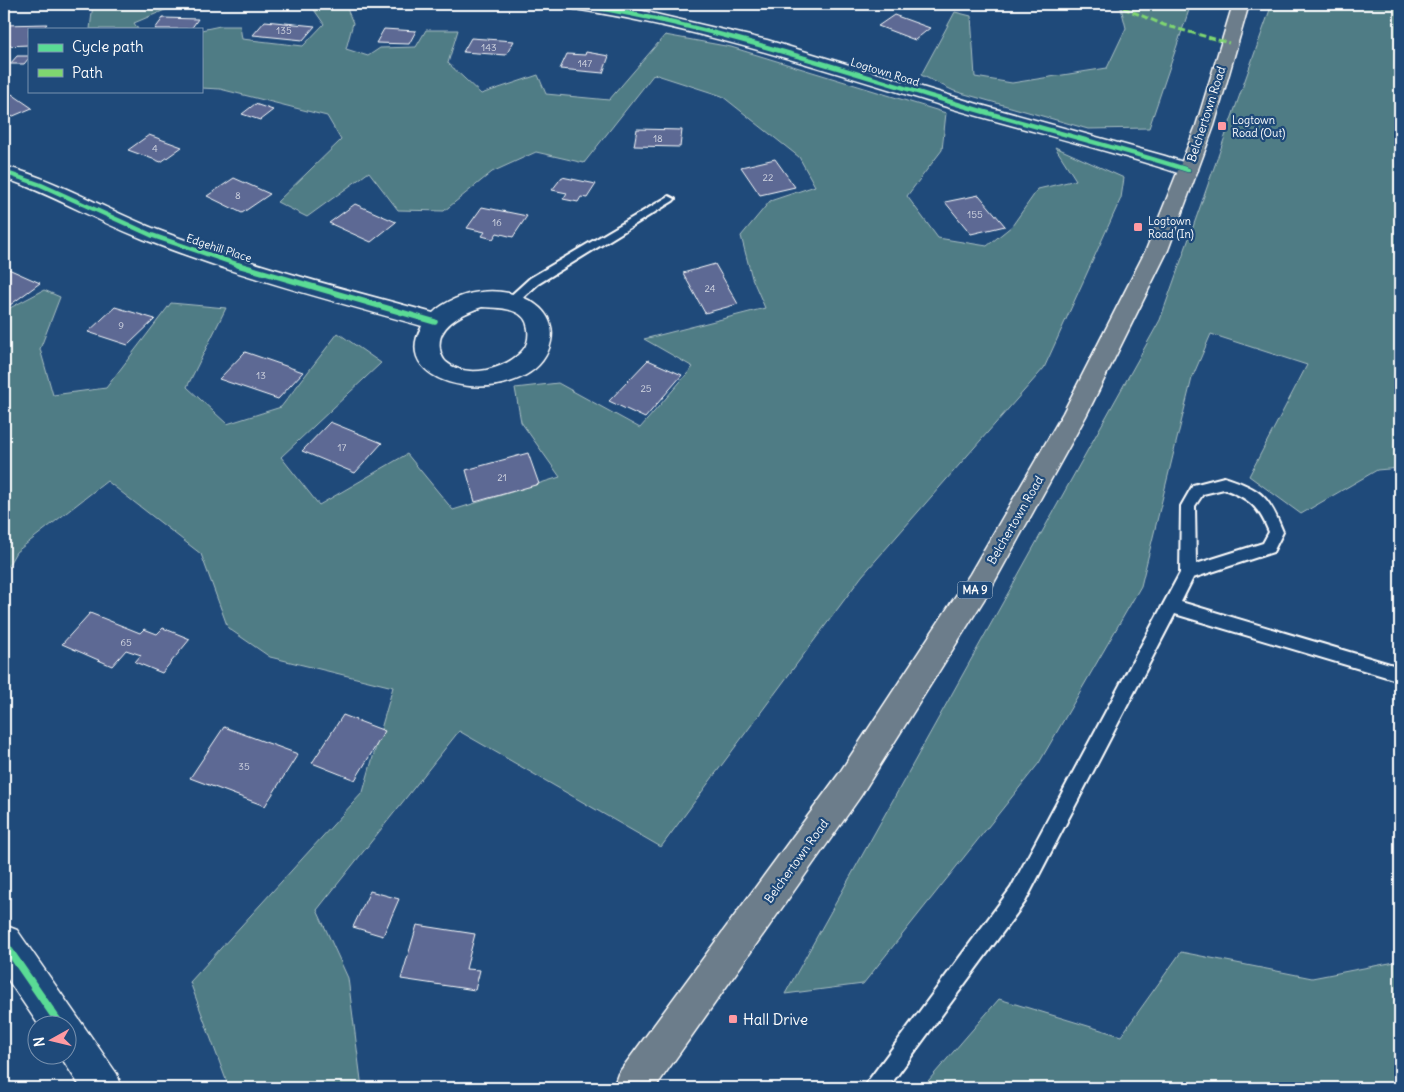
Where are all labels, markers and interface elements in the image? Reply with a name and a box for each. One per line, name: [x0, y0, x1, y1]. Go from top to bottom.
house number: 135: [276, 24, 292, 37]
legend: [28, 28, 202, 92]
text: Cycle path: [72, 37, 144, 56]
house number: 143: [481, 41, 497, 54]
street label: Logtown Road: [849, 55, 922, 89]
house number: 147: [578, 57, 592, 70]
text: Path: [72, 63, 103, 82]
street label: Belchertown Road: [1183, 64, 1229, 164]
place label: Logtown Road (Out): [1232, 113, 1285, 140]
marker: Logtown Road (Out): [1216, 120, 1228, 132]
house number: 18: [653, 132, 663, 145]
house number: 4: [152, 142, 158, 155]
house number: 22: [763, 171, 774, 184]
house number: 8: [235, 189, 241, 202]
house number: 155: [967, 208, 983, 221]
place label: Logtown Road (In): [1148, 214, 1194, 241]
house number: 16: [492, 216, 502, 229]
marker: Logtown Road (In): [1132, 221, 1144, 233]
street label: Edgehill Place: [185, 231, 253, 265]
house number: 24: [704, 282, 716, 295]
house number: 9: [118, 319, 124, 332]
house number: 13: [256, 369, 266, 382]
house number: 25: [640, 382, 652, 395]
house number: 17: [338, 441, 347, 454]
house number: 21: [497, 471, 507, 484]
street label: Belchertown Road: [984, 473, 1046, 567]
road number: MA 9: [958, 582, 992, 598]
house number: 65: [120, 636, 132, 649]
house number: 35: [238, 760, 250, 773]
street label: Belchertown Road: [761, 816, 831, 906]
place label: Hall Drive: [743, 1010, 808, 1029]
marker: Hall Drive: [727, 1013, 739, 1025]
north arrow: [28, 1014, 78, 1064]
text: N: [30, 1036, 49, 1048]

